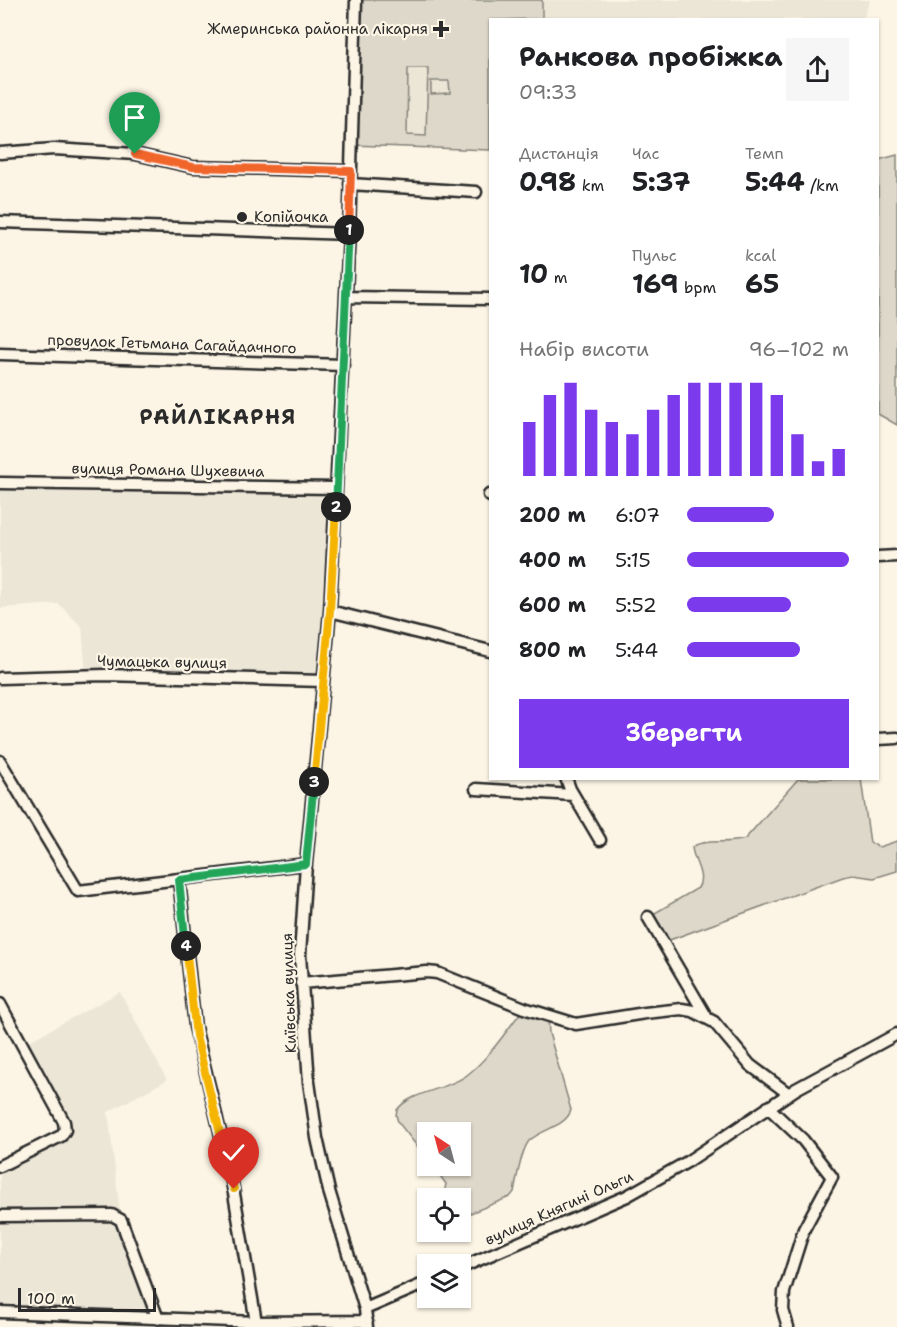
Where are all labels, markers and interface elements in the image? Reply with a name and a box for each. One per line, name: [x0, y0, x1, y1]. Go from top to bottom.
place label: Жмеринська районна лікарня: [207, 19, 428, 39]
marker: Жмеринська районна лікарня: [432, 20, 450, 38]
text: Ранкова пробіжка: [519, 38, 783, 75]
button: share: [786, 38, 849, 101]
text: 09:33: [519, 79, 577, 105]
pin: [109, 92, 160, 154]
icon: arrive: [118, 101, 151, 134]
text: Дистанція: [519, 143, 599, 164]
text: Час: [632, 143, 660, 164]
text: Темп: [745, 143, 784, 164]
text: 0.98: [519, 164, 576, 199]
text: 5:37: [632, 164, 691, 199]
text: 5:44: [745, 164, 805, 199]
text: km: [576, 175, 604, 196]
text: /km: [805, 175, 839, 196]
place label: Копійочка: [254, 207, 329, 227]
marker: Копійочка: [235, 210, 249, 224]
pin: 1: [334, 215, 364, 245]
text: 1: [345, 219, 353, 240]
text: Пульс: [632, 245, 677, 266]
text: kcal: [745, 245, 776, 266]
text: 10: [519, 256, 548, 291]
text: 169: [632, 266, 679, 301]
text: 65: [745, 266, 779, 301]
text: m: [548, 267, 568, 288]
text: bpm: [679, 277, 716, 298]
street label: провулок Гетьмана Сагайдачного: [47, 330, 297, 358]
text: Набір висоти: [519, 336, 649, 362]
text: 96–102 m: [749, 336, 849, 362]
district label: РАЙЛІКАРНЯ: [139, 403, 297, 431]
street label: вулиця Романа Шухевича: [72, 458, 265, 482]
pin: 2: [321, 492, 351, 522]
text: 2: [330, 496, 342, 517]
text: 200 m: [519, 502, 586, 528]
text: 6:07: [615, 502, 660, 528]
text: 400 m: [519, 547, 586, 573]
text: 5:15: [615, 547, 651, 573]
text: 600 m: [519, 592, 586, 618]
text: 5:52: [615, 592, 657, 618]
text: 800 m: [519, 637, 586, 663]
text: 5:44: [615, 637, 658, 663]
street label: Чумацька вулиця: [97, 651, 227, 673]
button: Зберегти: [519, 699, 849, 768]
pin: 3: [299, 767, 329, 797]
text: 3: [308, 771, 320, 792]
pin: 4: [171, 931, 201, 961]
street label: Київська вулиця: [277, 933, 301, 1053]
text: 4: [180, 935, 192, 956]
north arrow: [417, 1122, 471, 1176]
map controls: [417, 1122, 471, 1308]
pin: [208, 1127, 259, 1189]
icon: check: [217, 1136, 250, 1169]
street label: вулиця Княгині Ольги: [482, 1166, 636, 1250]
button: locate: [417, 1188, 471, 1242]
button: layers: [417, 1254, 471, 1308]
scale bar: [18, 1285, 156, 1312]
text: 100 m: [27, 1288, 75, 1309]

